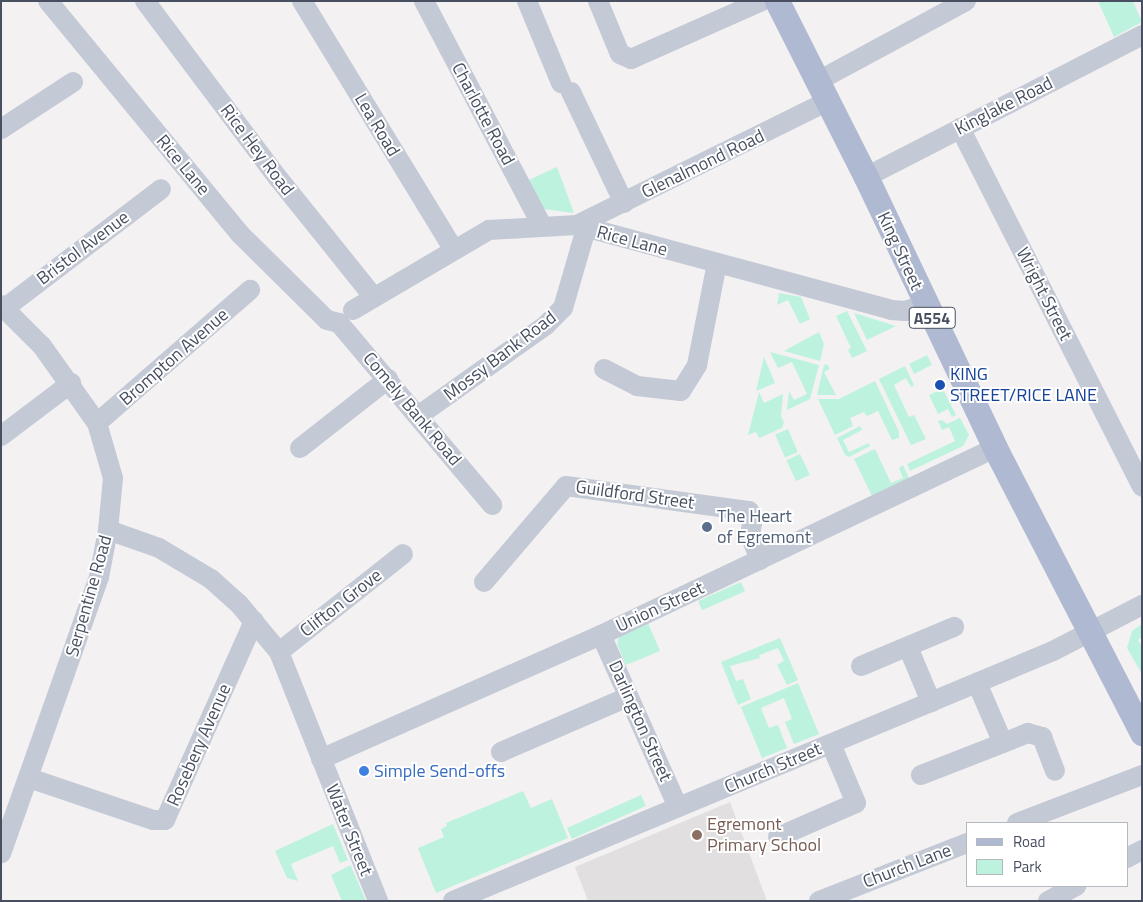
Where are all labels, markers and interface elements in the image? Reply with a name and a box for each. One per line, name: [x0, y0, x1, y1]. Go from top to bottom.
street label: Charlotte Road: [447, 59, 519, 169]
street label: Kinglake Road: [952, 72, 1056, 140]
street label: Lea Road: [350, 90, 404, 160]
street label: Rice Hey Road: [216, 100, 298, 200]
street label: Glenalmond Road: [638, 125, 768, 203]
street label: Rice Lane: [152, 130, 214, 200]
street label: Bristol Avenue: [33, 206, 133, 290]
street label: King Street: [873, 209, 927, 293]
street label: Rice Lane: [594, 221, 670, 261]
street label: Wright Street: [1011, 244, 1077, 344]
street label: Brompton Avenue: [115, 304, 233, 410]
road number: A554: [908, 304, 956, 332]
street label: Mossy Bank Road: [440, 307, 560, 405]
street label: Comely Bank Road: [358, 348, 466, 470]
place label: KING STREET/RICE LANE: [950, 364, 1097, 406]
marker: KING STREET/RICE LANE: [934, 379, 946, 391]
street label: Guildford Street: [574, 476, 696, 514]
place label: The Heart of Egremont: [717, 506, 811, 548]
marker: The Heart of Egremont: [701, 521, 713, 533]
street label: Serpentine Road: [61, 533, 117, 659]
street label: Clifton Grove: [296, 565, 386, 641]
street label: Union Street: [613, 577, 707, 637]
street label: Darlington Street: [604, 657, 676, 785]
street label: Rosebery Avenue: [162, 680, 236, 810]
street label: Church Street: [721, 738, 825, 798]
place label: Simple Send-offs: [374, 760, 505, 782]
marker: Simple Send-offs: [358, 765, 370, 777]
street label: Water Street: [321, 781, 377, 879]
place label: Egremont Primary School: [707, 814, 821, 856]
legend: [966, 822, 1128, 887]
marker: Egremont Primary School: [691, 829, 703, 841]
text: Road: [1013, 830, 1045, 853]
street label: Church Lane: [860, 839, 954, 893]
text: Park: [1013, 855, 1042, 878]

